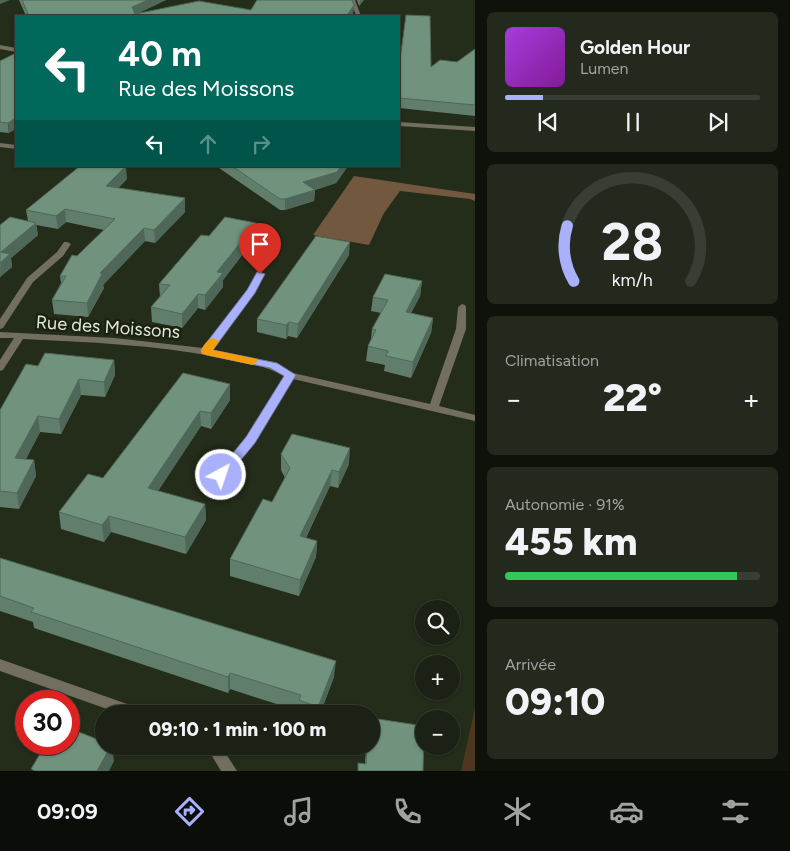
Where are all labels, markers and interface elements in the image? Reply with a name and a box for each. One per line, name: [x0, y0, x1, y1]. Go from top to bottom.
text: 40 m: [118, 33, 202, 75]
icon: left: [35, 35, 100, 100]
text: Golden Hour: [580, 36, 690, 59]
text: Lumen: [580, 59, 629, 78]
text: Rue des Moissons: [118, 75, 294, 102]
icon: previous: [534, 108, 562, 136]
icon: pause: [619, 108, 647, 136]
icon: next: [704, 108, 732, 136]
icon: left: [141, 130, 169, 158]
icon: ahead: [194, 130, 222, 158]
icon: right: [247, 130, 275, 158]
text: 28: [602, 211, 663, 273]
pin: [239, 223, 281, 274]
icon: arrive: [246, 230, 274, 258]
text: km/h: [612, 269, 653, 290]
street label: Rue des Moissons: [35, 311, 181, 343]
text: Climatisation: [505, 351, 599, 370]
text: 22°: [603, 375, 662, 421]
text: −: [505, 382, 522, 416]
text: +: [743, 382, 760, 416]
position arrow: [194, 448, 246, 500]
text: Autonomie · 91%: [505, 495, 625, 514]
text: 455 km: [505, 519, 637, 565]
map controls: [415, 600, 460, 755]
button: search: [415, 600, 460, 645]
button: +: [415, 655, 460, 700]
text: Arrivée: [505, 655, 556, 674]
text: 09:10: [505, 679, 605, 725]
speed limit sign: 30: [15, 690, 80, 755]
button: −: [415, 710, 460, 755]
text: 09:10 · 1 min · 100 m: [149, 718, 326, 741]
icon: directions: [172, 794, 207, 829]
icon: music: [281, 794, 316, 829]
icon: phone: [390, 794, 425, 829]
icon: climate: [500, 794, 535, 829]
icon: car: [609, 794, 644, 829]
icon: filters: [718, 794, 753, 829]
text: 09:09: [37, 798, 98, 825]

